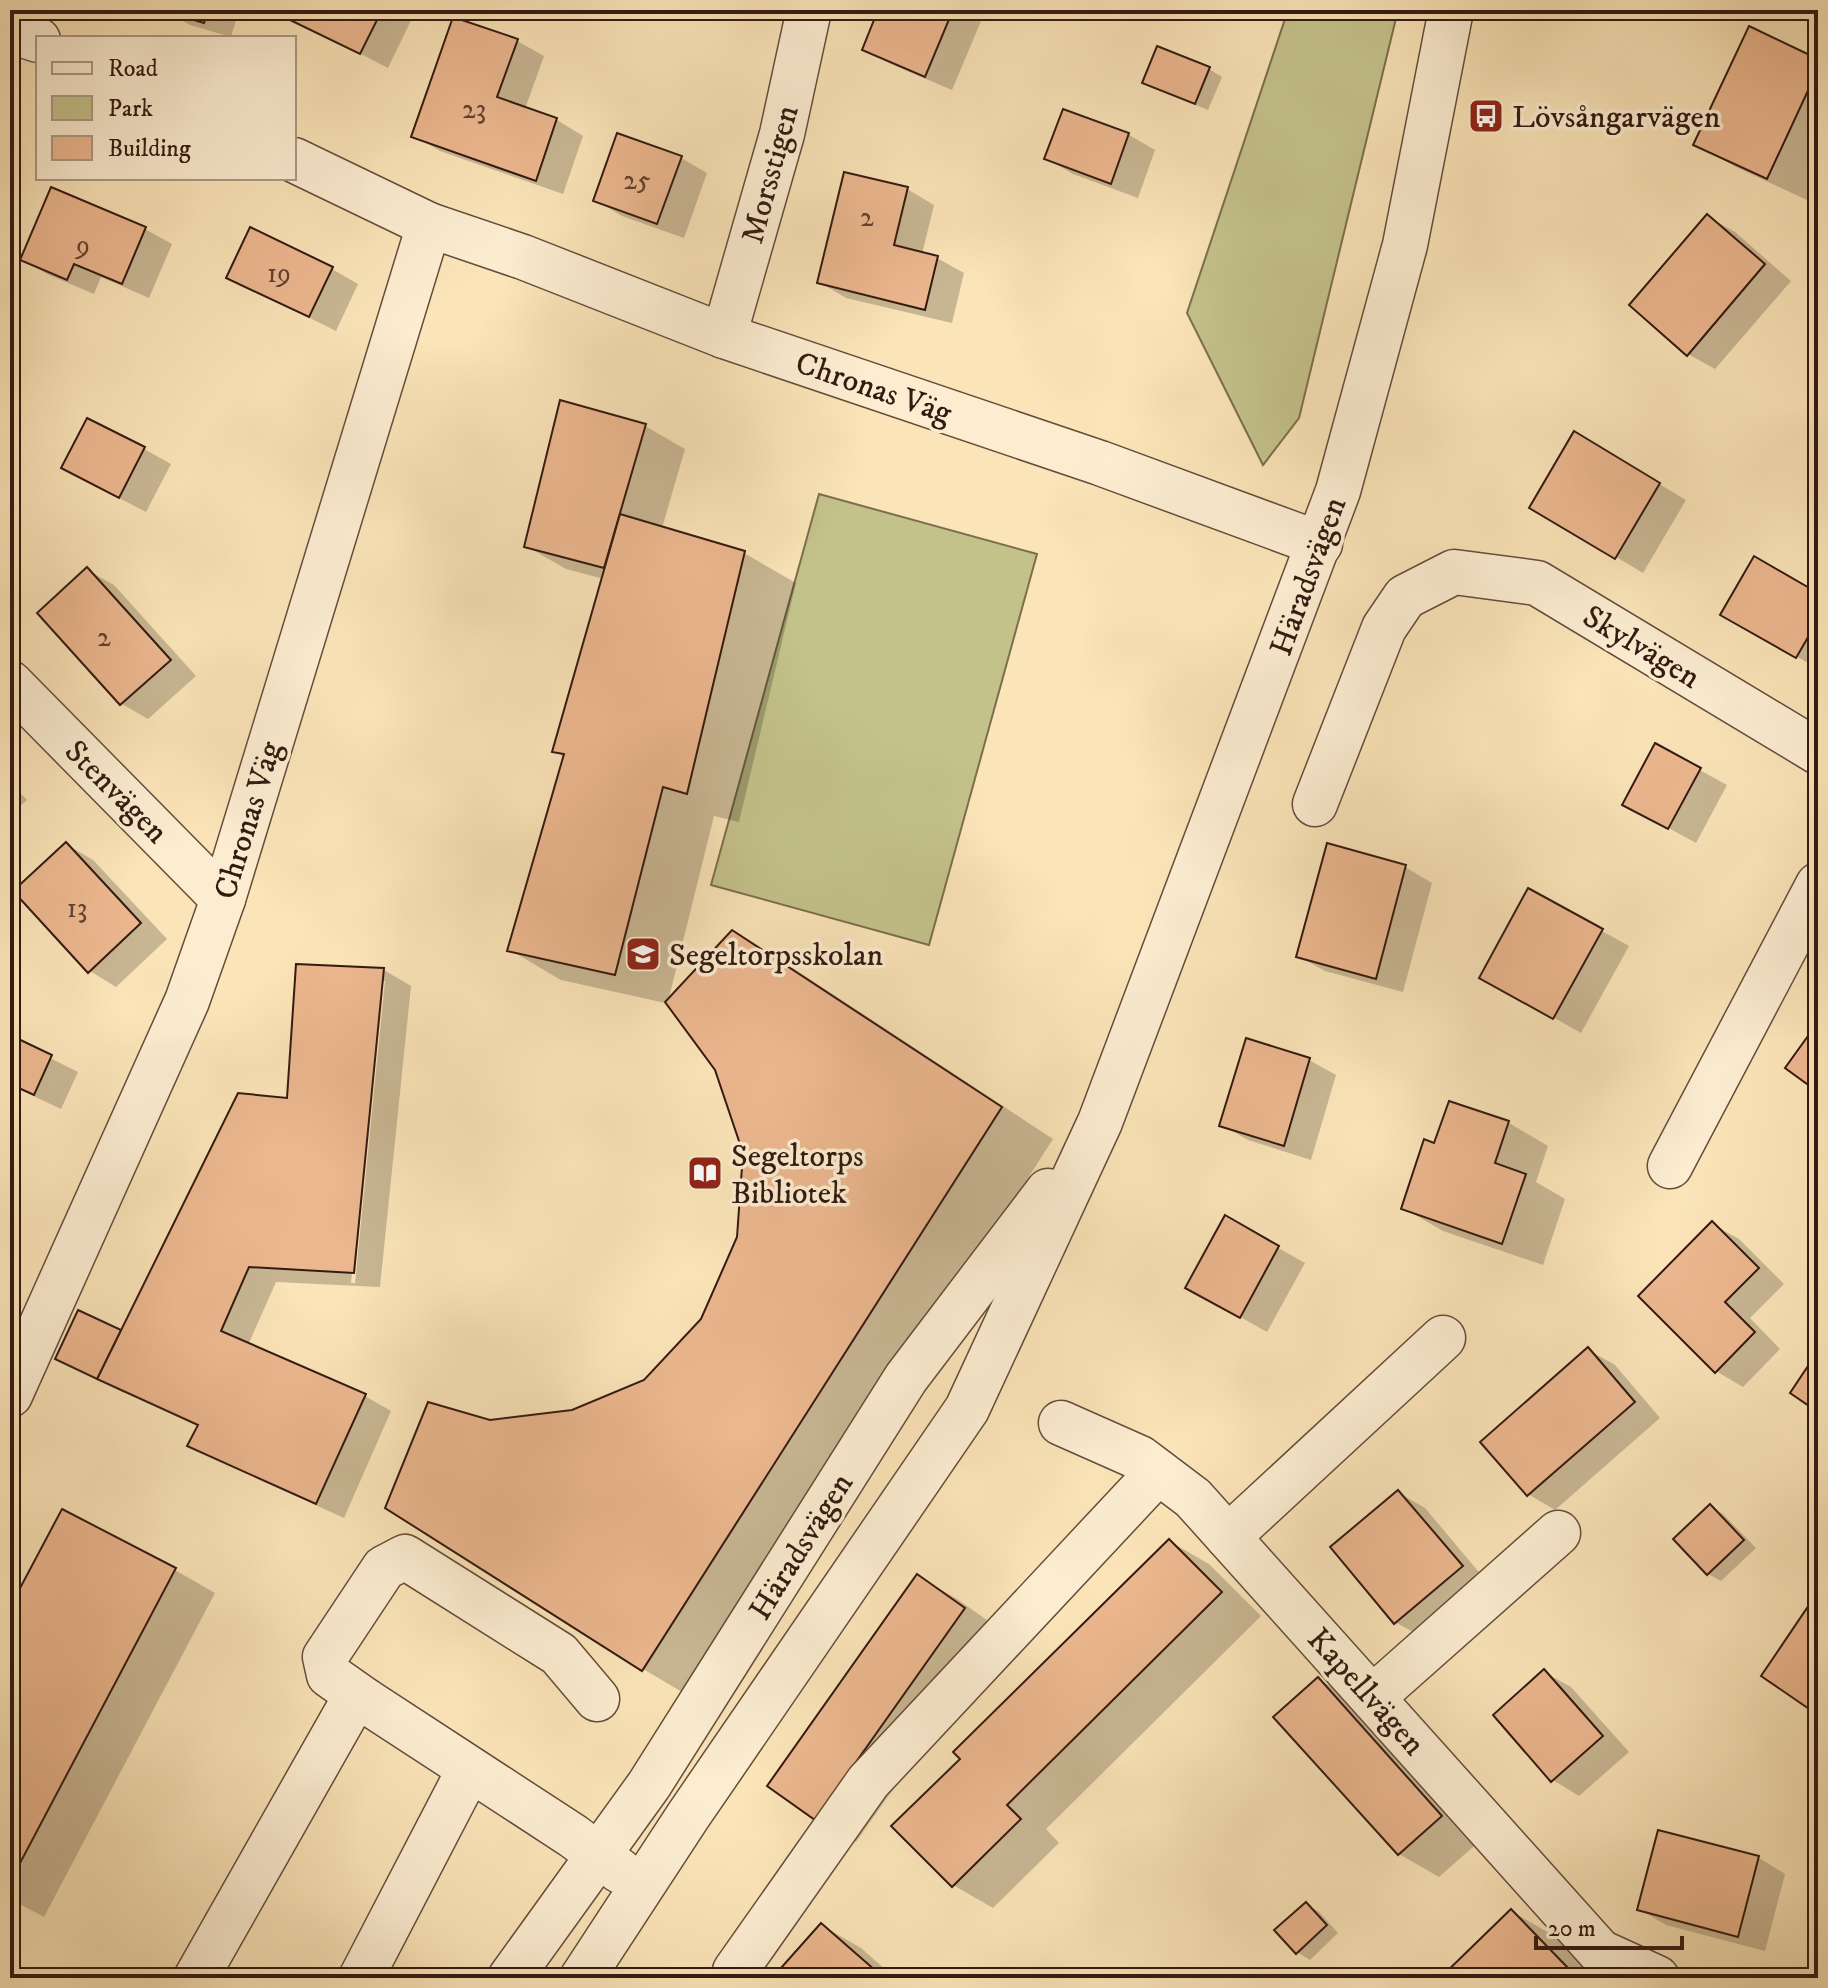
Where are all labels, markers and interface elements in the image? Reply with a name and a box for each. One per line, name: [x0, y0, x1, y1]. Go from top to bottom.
legend: [36, 36, 296, 180]
text: Road: [108, 54, 158, 84]
house number: 23: [462, 92, 486, 127]
text: Park: [108, 94, 153, 124]
bus stop icon: Lövsångarvägen: [1467, 97, 1505, 135]
place label: Lövsångarvägen: [1512, 98, 1721, 138]
street label: Morsstigen: [733, 101, 809, 248]
text: Building: [108, 134, 191, 164]
house number: 25: [623, 163, 651, 198]
house number: 2: [860, 200, 874, 235]
house number: 9: [74, 228, 90, 263]
house number: 19: [267, 256, 291, 291]
street label: Chronas Väg: [790, 344, 957, 434]
street label: Häradsvägen: [1262, 492, 1356, 661]
street label: Skylvägen: [1575, 597, 1707, 698]
house number: 2: [97, 620, 111, 655]
street label: Stenvägen: [55, 732, 176, 853]
street label: Chronas Väg: [206, 737, 292, 904]
house number: 13: [67, 891, 87, 926]
school or university icon: Segeltorpsskolan: [624, 935, 662, 973]
place label: Segeltorpsskolan: [669, 936, 884, 976]
place label: Segeltorps Bibliotek: [731, 1137, 864, 1214]
library icon: Segeltorps Bibliotek: [686, 1154, 724, 1192]
street label: Häradsvägen: [741, 1466, 863, 1628]
street label: Kapellvägen: [1298, 1620, 1433, 1764]
scale bar: [1536, 1900, 1682, 1950]
text: 20 m: [1548, 1914, 1596, 1944]

